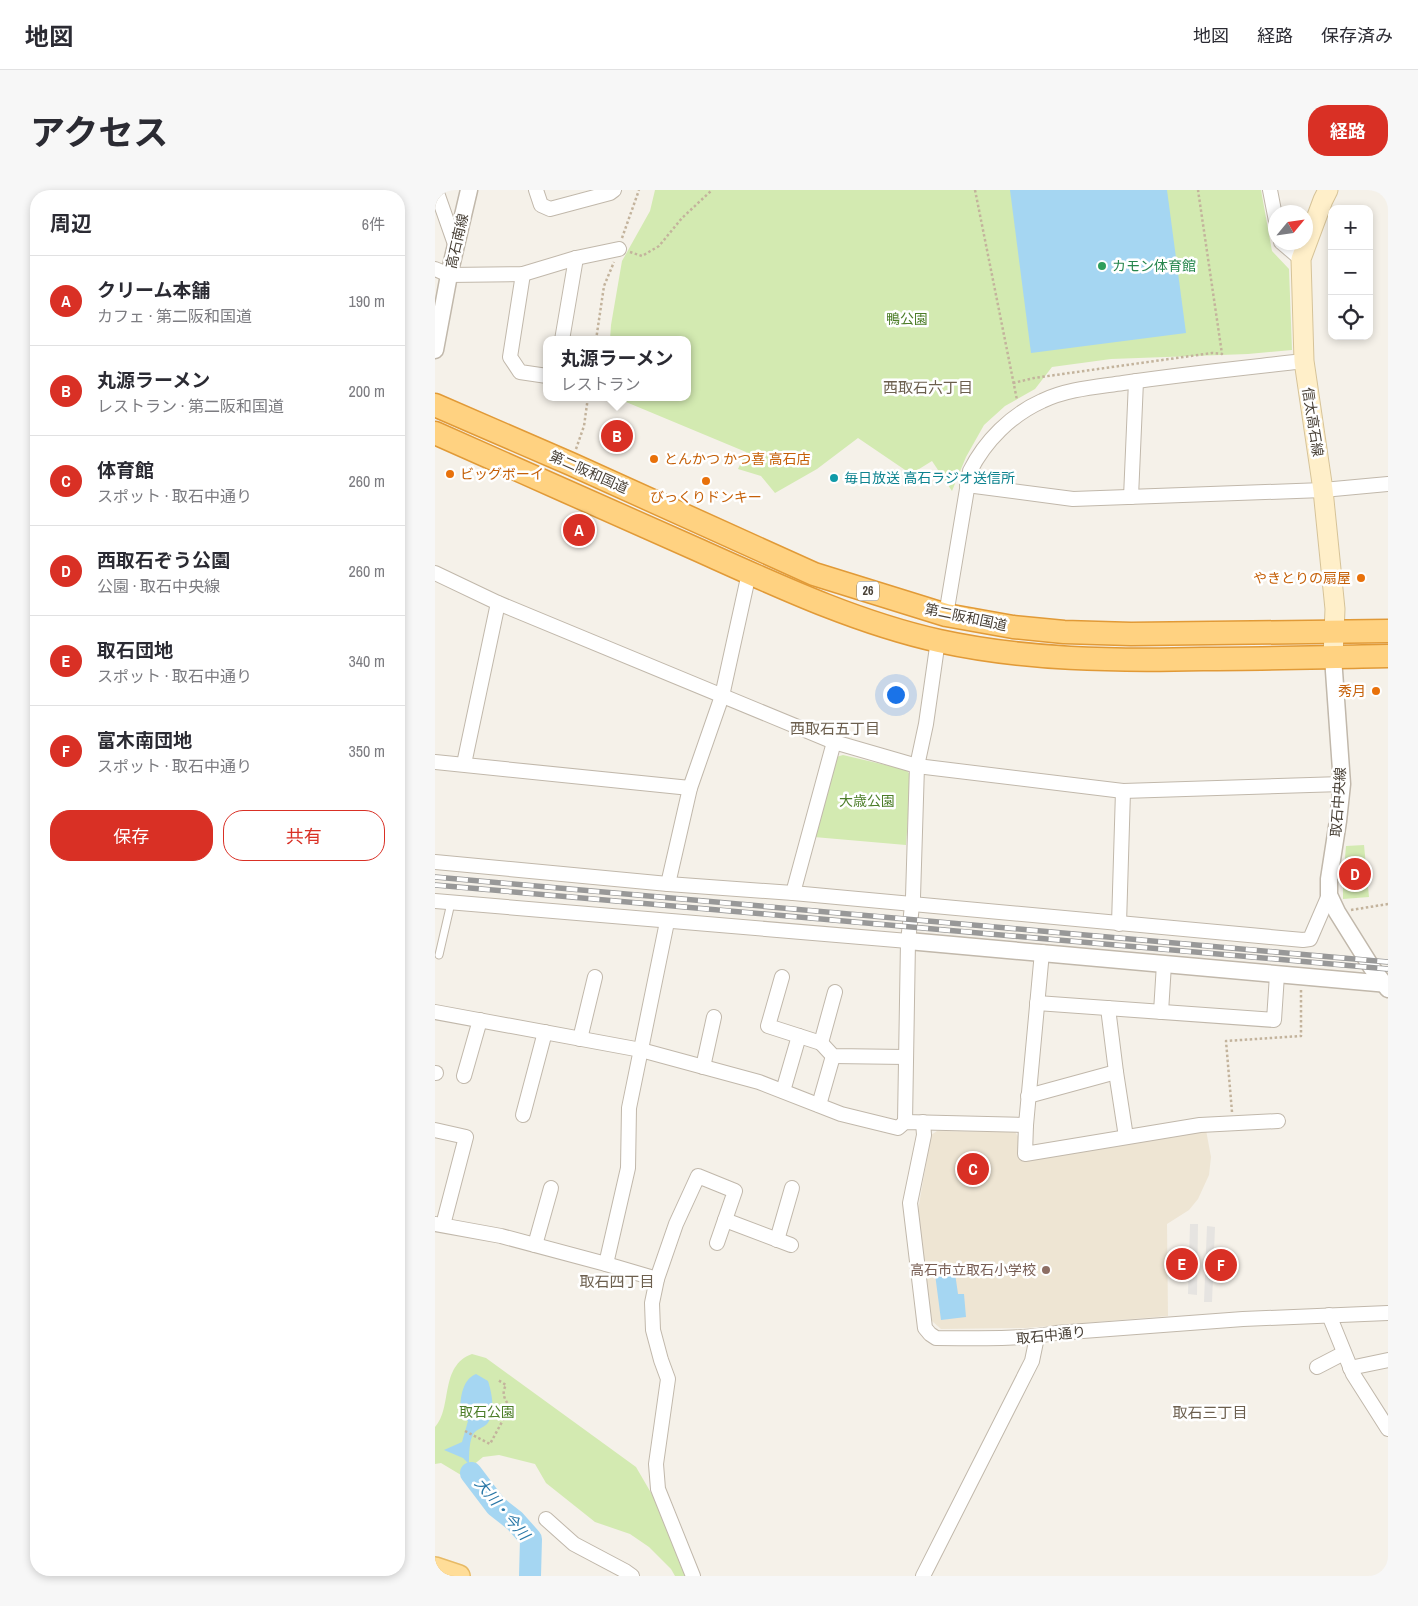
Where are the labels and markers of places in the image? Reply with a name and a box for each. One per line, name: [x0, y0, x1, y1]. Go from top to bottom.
place label: カモン体育館: [1112, 257, 1196, 275]
marker: カモン体育館: [1096, 260, 1108, 272]
pin: B: [601, 417, 633, 455]
place label: とんかつ かつ喜 高石店: [664, 450, 810, 468]
marker: とんかつ かつ喜 高石店: [648, 453, 660, 465]
place label: ビッグボーイ: [460, 465, 544, 483]
marker: ビッグボーイ: [444, 468, 456, 480]
place label: 毎日放送 高石ラジオ送信所: [844, 469, 1015, 487]
marker: 毎日放送 高石ラジオ送信所: [828, 472, 840, 484]
marker: びっくりドンキー: [700, 475, 712, 487]
place label: びっくりドンキー: [650, 488, 762, 506]
pin: A: [563, 511, 595, 549]
place label: やきとりの扇屋: [1253, 569, 1351, 587]
marker: やきとりの扇屋: [1355, 572, 1367, 584]
place label: 秀月: [1338, 682, 1366, 700]
marker: 秀月: [1370, 685, 1382, 697]
pin: D: [1339, 855, 1371, 893]
pin: C: [957, 1150, 989, 1188]
pin: E: [1166, 1245, 1198, 1283]
pin: F: [1205, 1246, 1237, 1284]
place label: 高石市立取石小学校: [910, 1261, 1036, 1279]
marker: 高石市立取石小学校: [1040, 1264, 1052, 1276]

